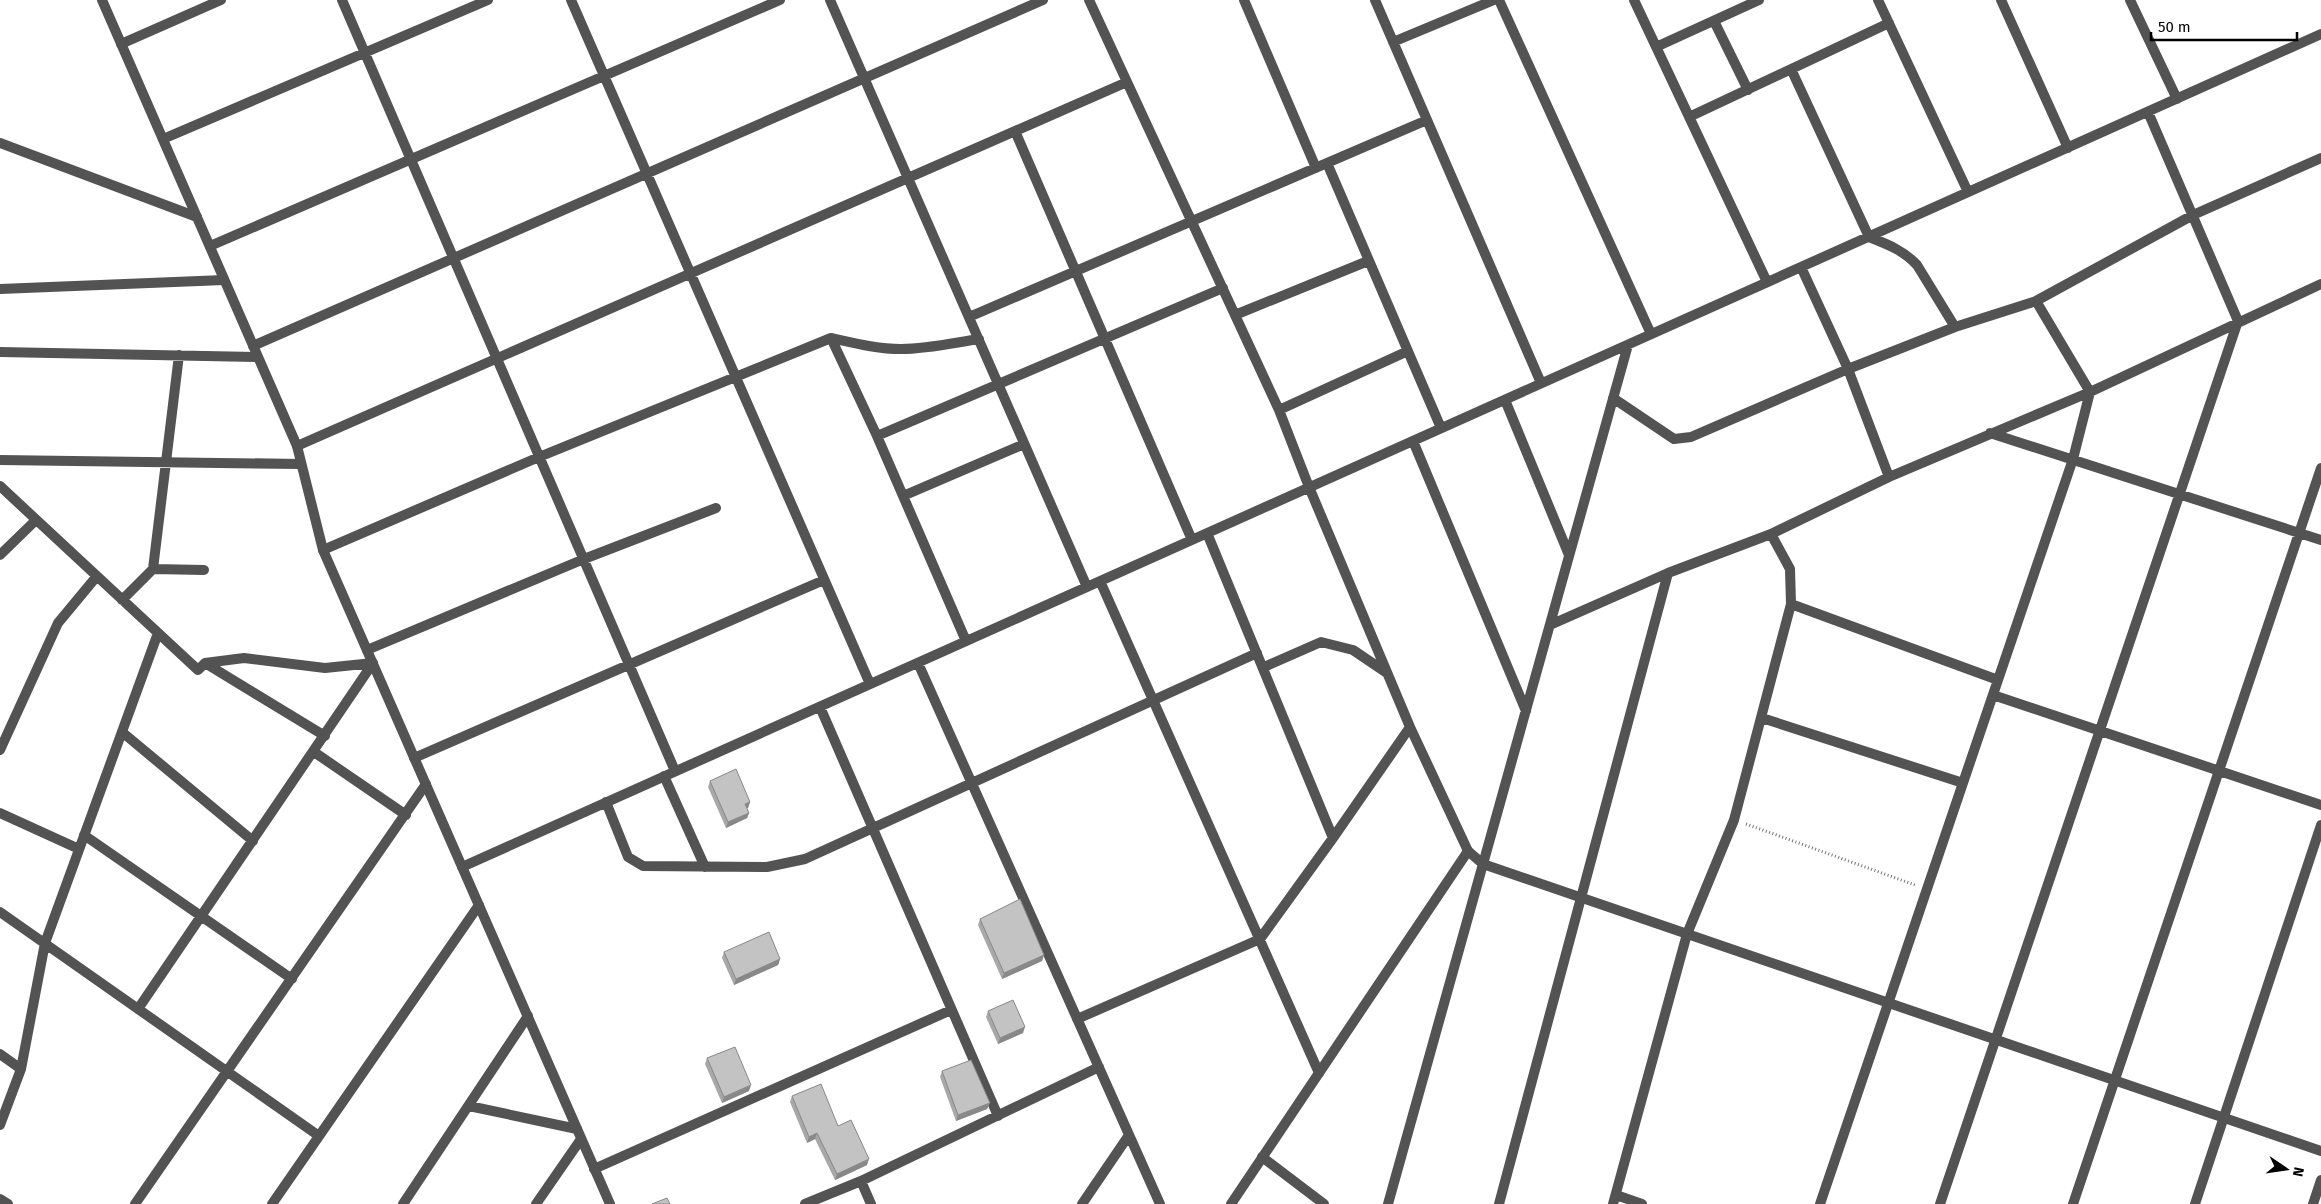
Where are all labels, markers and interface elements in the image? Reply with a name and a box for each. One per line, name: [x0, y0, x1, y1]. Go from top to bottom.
scale bar: [2151, 10, 2297, 42]
text: 50 m: [2158, 18, 2191, 36]
north arrow: [2261, 1144, 2311, 1194]
text: N: [2289, 1165, 2308, 1178]

